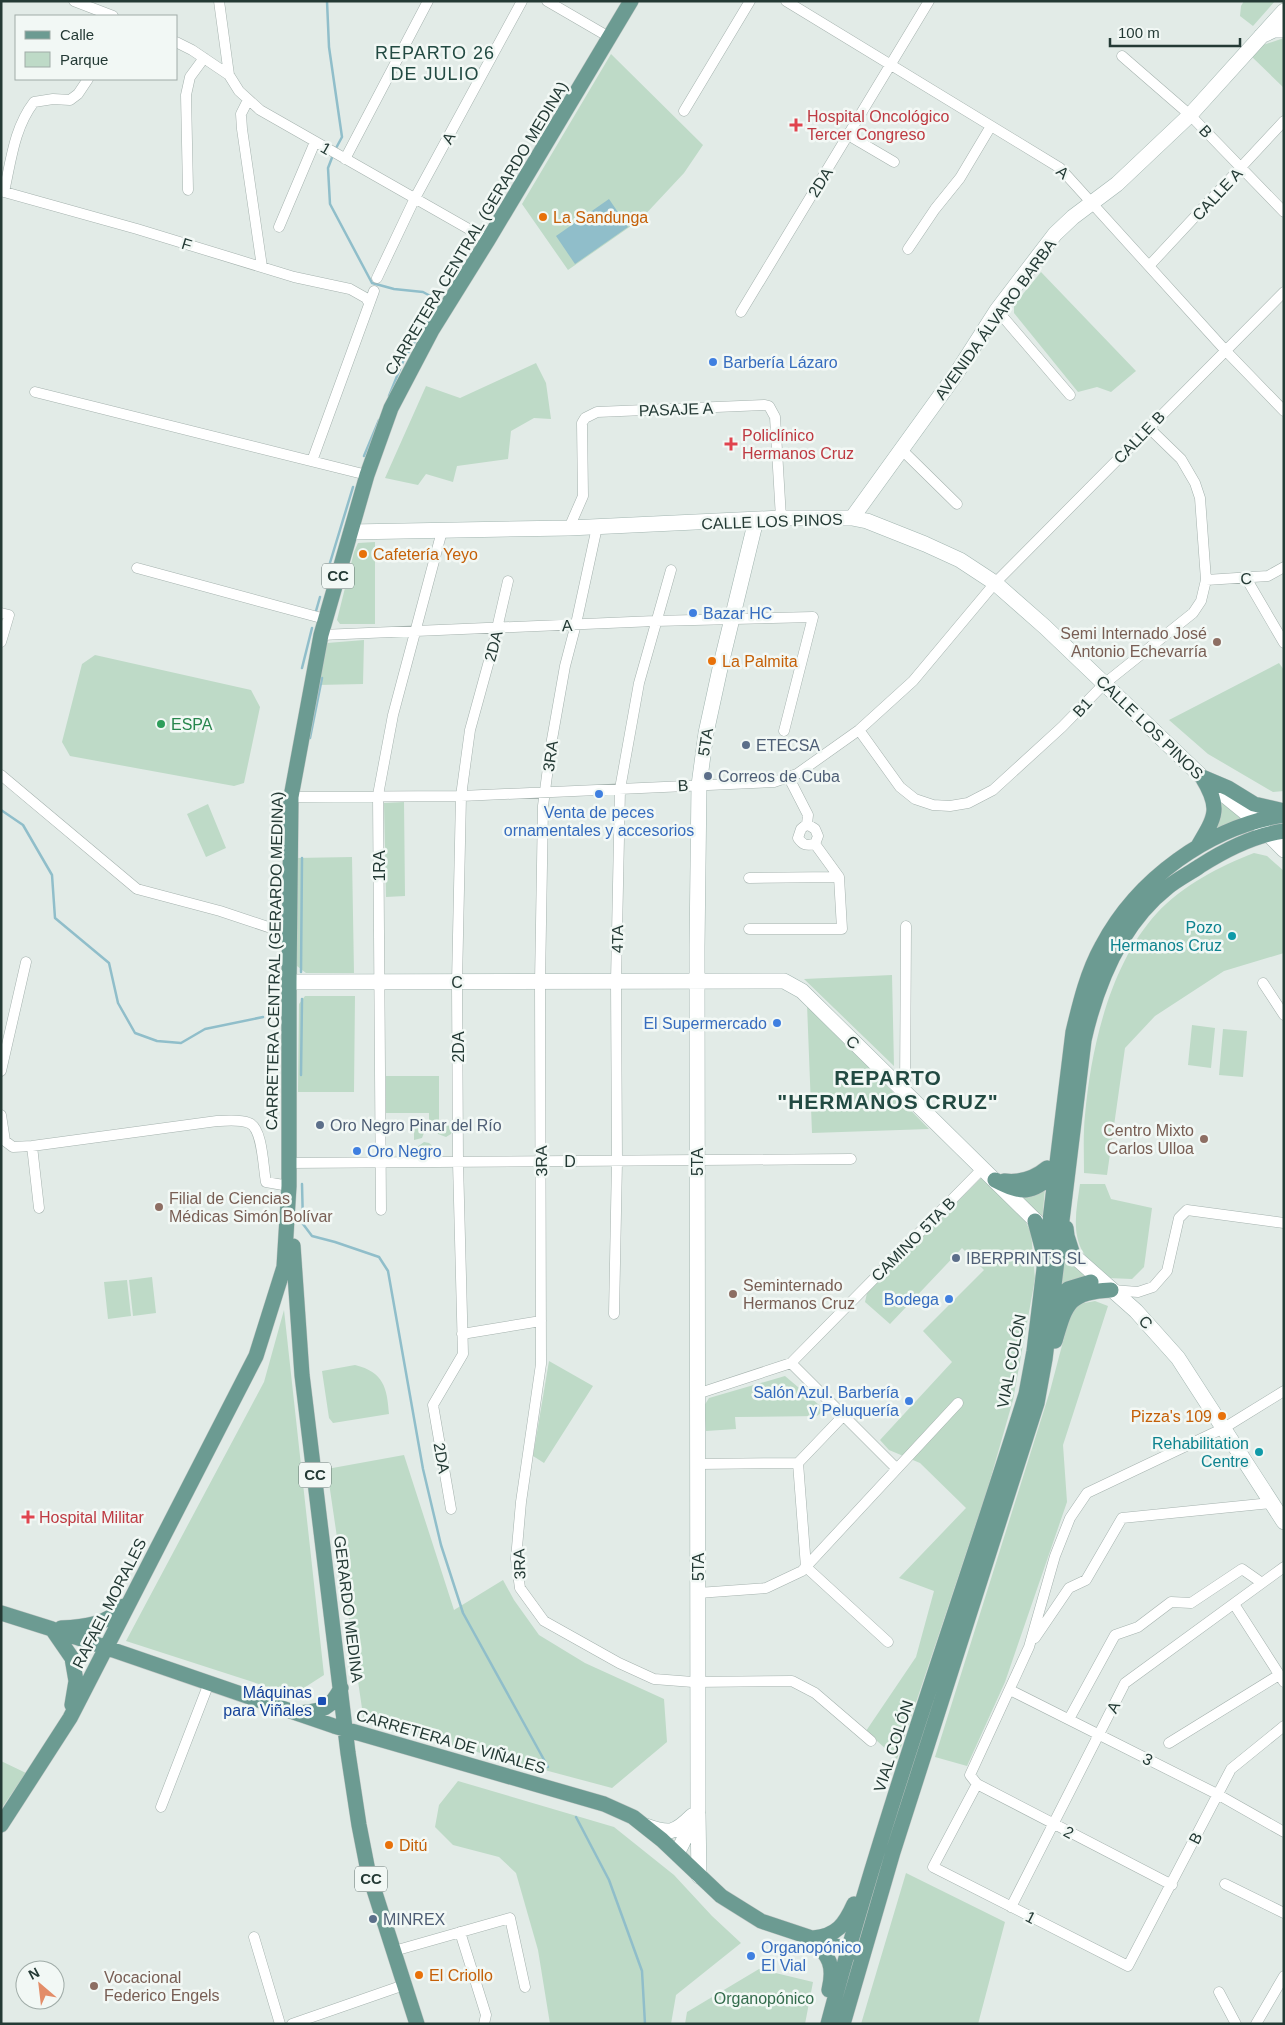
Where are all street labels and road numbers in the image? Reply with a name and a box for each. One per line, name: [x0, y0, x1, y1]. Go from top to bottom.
street label: CARRETERA CENTRAL (GERARDO MEDINA): [382, 79, 571, 378]
street label: B: [1196, 122, 1215, 141]
street label: A: [438, 129, 459, 147]
street label: 1: [318, 139, 334, 158]
street label: A: [1053, 162, 1073, 183]
street label: 2DA: [805, 164, 836, 200]
street label: CALLE A: [1189, 165, 1246, 224]
street label: F: [180, 235, 194, 254]
street label: AVENIDA ÁLVARO BARBA: [931, 235, 1059, 403]
street label: PASAJE A: [639, 400, 714, 419]
street label: CALLE B: [1110, 408, 1168, 467]
street label: CALLE LOS PINOS: [701, 511, 843, 532]
road number: CC: [322, 564, 354, 588]
street label: C: [1240, 570, 1252, 587]
street label: A: [561, 617, 573, 634]
street label: 2DA: [481, 629, 506, 663]
street label: CALLE LOS PINOS: [1093, 672, 1206, 783]
street label: B1: [1069, 694, 1095, 720]
street label: 5TA: [695, 727, 716, 757]
street label: 3RA: [540, 739, 561, 773]
street label: B: [677, 777, 689, 794]
street label: CARRETERA CENTRAL (GERARDO MEDINA): [263, 791, 286, 1131]
street label: 1RA: [371, 850, 388, 882]
street label: 4TA: [609, 924, 626, 953]
street label: C: [451, 974, 463, 991]
street label: 2DA: [450, 1031, 467, 1063]
street label: C: [843, 1032, 863, 1052]
street label: 3RA: [533, 1145, 550, 1177]
street label: 5TA: [689, 1148, 706, 1176]
street label: D: [564, 1153, 576, 1170]
street label: CAMINO 5TA B: [868, 1194, 959, 1285]
street label: VIAL COLÓN: [993, 1312, 1029, 1410]
street label: C: [1135, 1312, 1156, 1332]
street label: 2DA: [430, 1441, 453, 1475]
road number: CC: [299, 1462, 331, 1488]
street label: RAFAEL MORALES: [69, 1535, 150, 1671]
street label: GERARDO MEDINA: [331, 1535, 366, 1684]
street label: 3RA: [510, 1548, 529, 1580]
street label: 5TA: [690, 1553, 707, 1581]
street label: VIAL COLÓN: [870, 1698, 916, 1794]
street label: A: [1103, 1698, 1124, 1716]
street label: CARRETERA DE VIÑALES: [354, 1704, 548, 1777]
street label: 3: [1140, 1750, 1156, 1769]
street label: 2: [1061, 1823, 1077, 1842]
street label: B: [1185, 1830, 1205, 1847]
road number: CC: [355, 1866, 387, 1892]
street label: 1: [1023, 1908, 1039, 1927]

